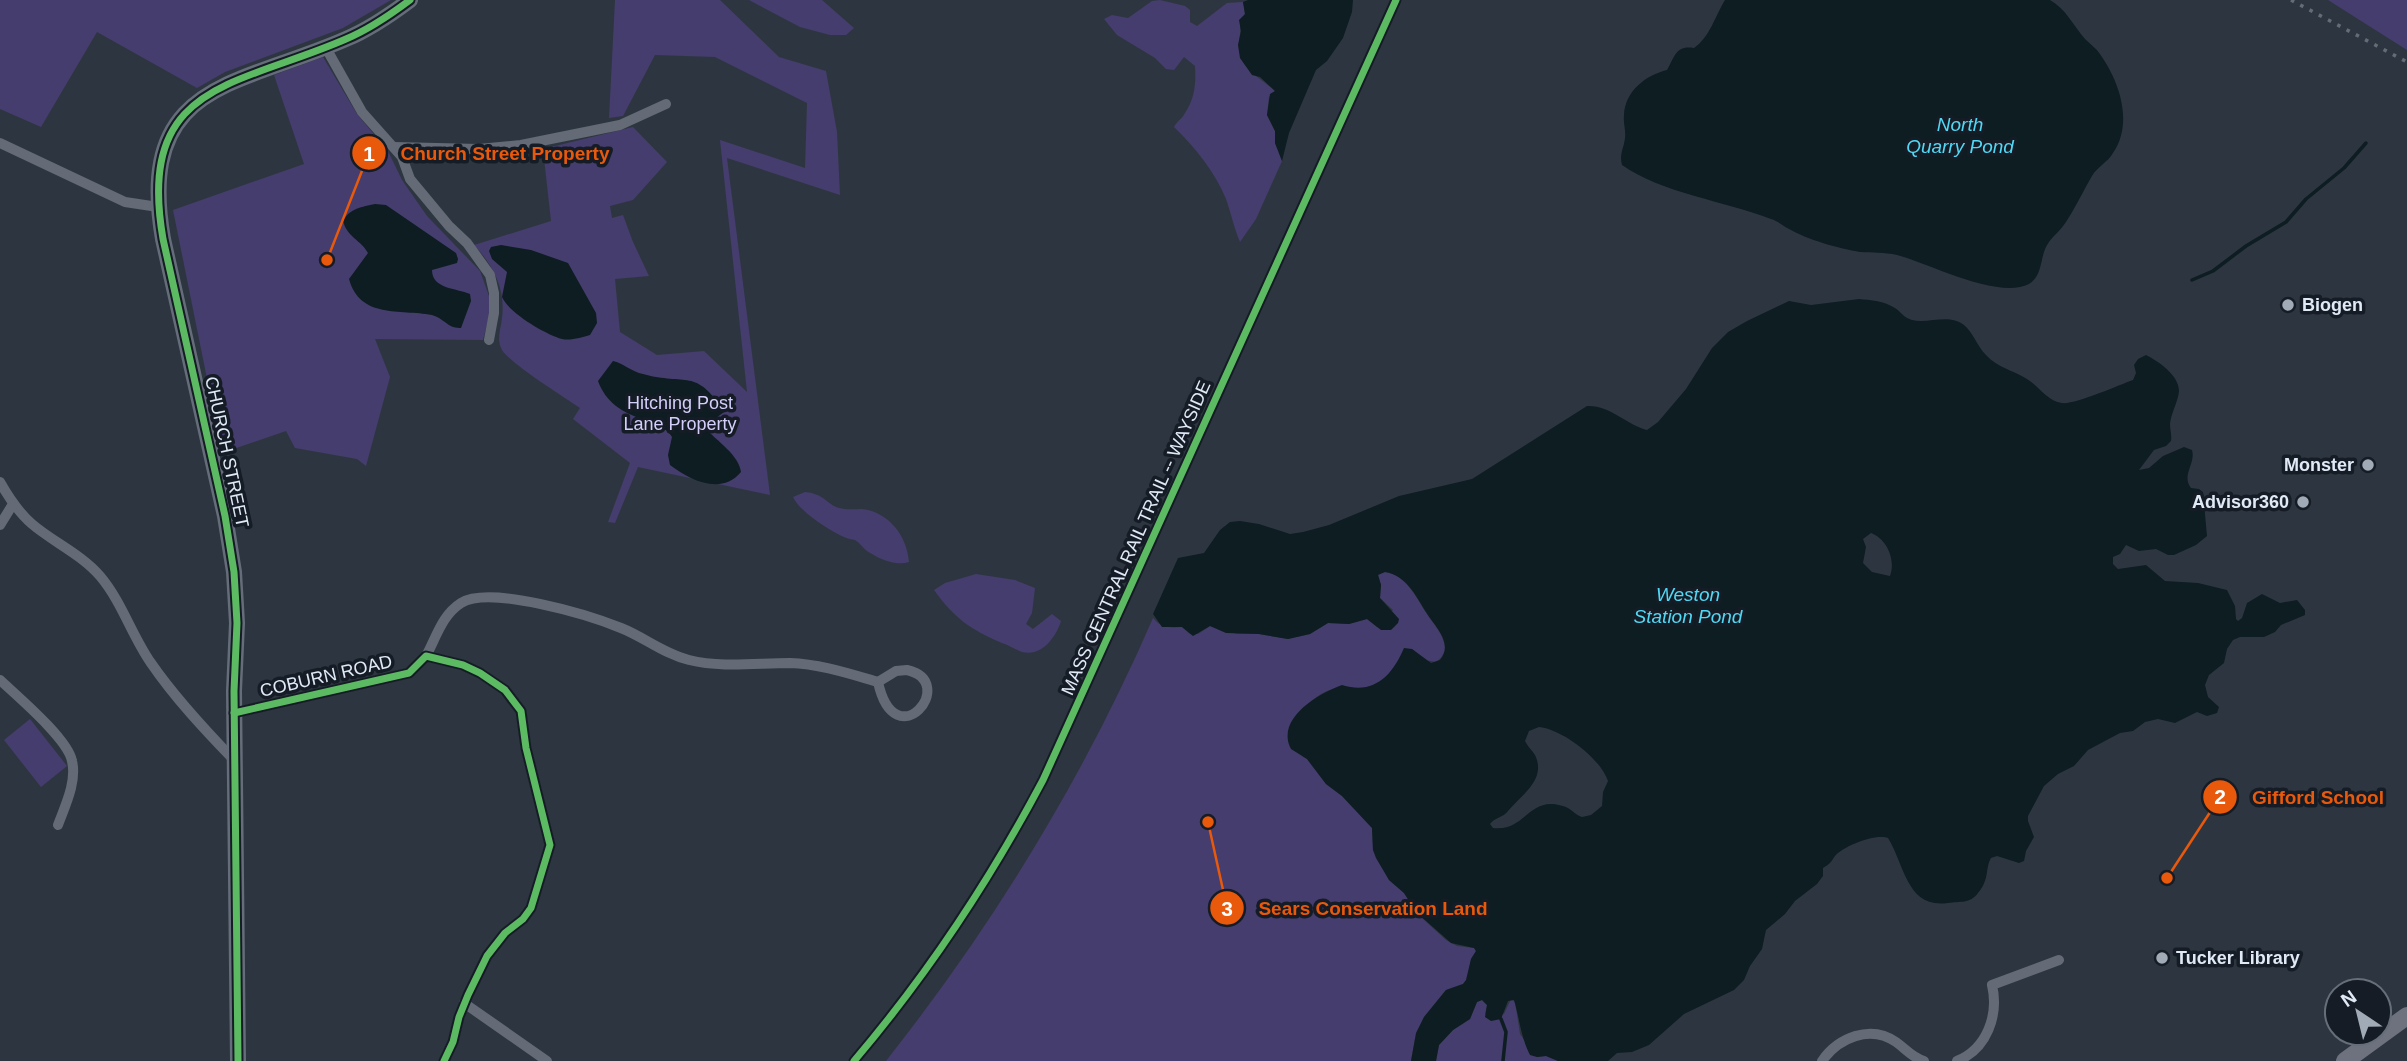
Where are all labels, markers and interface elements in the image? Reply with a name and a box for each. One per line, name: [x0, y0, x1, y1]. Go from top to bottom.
water label: North Quarry Pond: [1906, 114, 2015, 157]
callout: Church Street Property: [352, 133, 624, 173]
text: 1: [363, 142, 375, 165]
text: Church Street Property: [400, 143, 610, 164]
place label: Biogen: [2302, 295, 2363, 315]
marker: Biogen: [2280, 297, 2296, 313]
street label: CHURCH STREET: [201, 375, 253, 529]
street label: MASS CENTRAL RAIL TRAIL -- WAYSIDE: [1057, 378, 1215, 698]
park label: Hitching Post Lane Property: [623, 393, 737, 434]
place label: Monster: [2284, 455, 2354, 475]
marker: Monster: [2360, 457, 2376, 473]
place label: Advisor360: [2192, 492, 2289, 512]
marker: Advisor360: [2295, 494, 2311, 510]
water label: Weston Station Pond: [1634, 584, 1744, 627]
street label: COBURN ROAD: [258, 651, 394, 701]
callout: Gifford School: [2203, 777, 2398, 817]
text: 2: [2214, 785, 2226, 808]
text: Gifford School: [2252, 787, 2384, 808]
callout: Sears Conservation Land: [1210, 888, 1502, 928]
text: 3: [1221, 897, 1233, 920]
text: Sears Conservation Land: [1258, 898, 1488, 919]
place label: Tucker Library: [2176, 948, 2300, 968]
marker: Tucker Library: [2154, 950, 2170, 966]
north arrow: [2323, 977, 2393, 1047]
text: N: [2337, 986, 2360, 1011]

